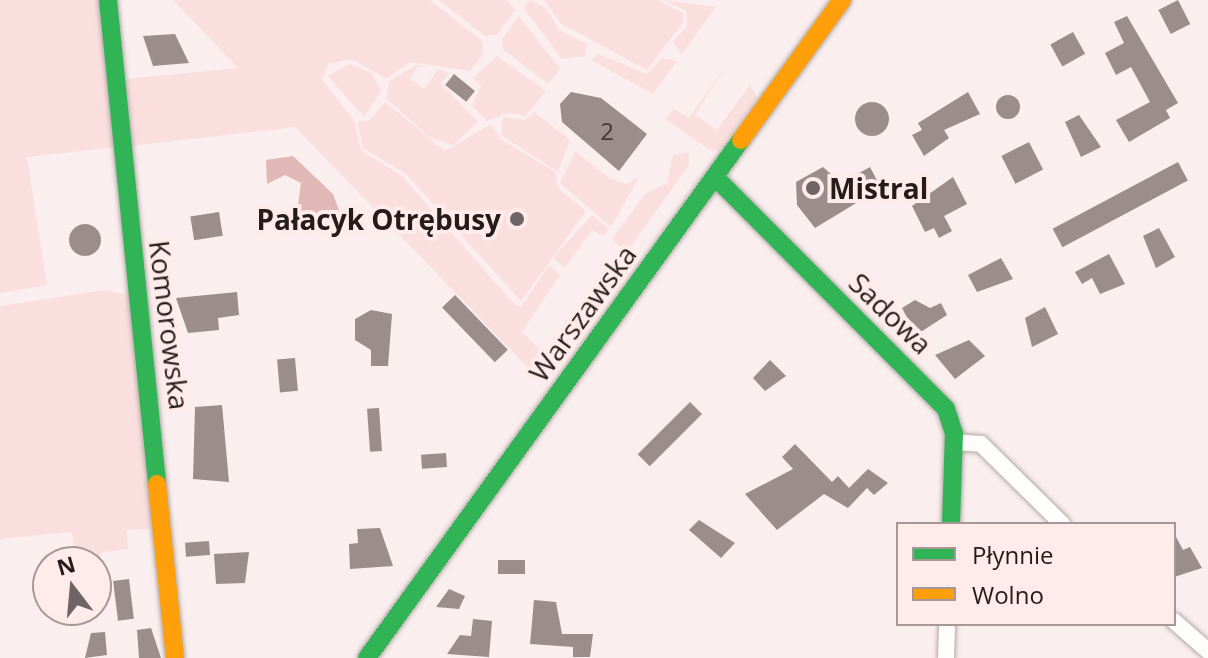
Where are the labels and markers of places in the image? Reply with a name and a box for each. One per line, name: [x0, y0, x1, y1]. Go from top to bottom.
place label: Mistral: [829, 171, 928, 205]
marker: Mistral: [804, 179, 822, 197]
place label: Pałacyk Otrębusy: [256, 202, 501, 236]
marker: Pałacyk Otrębusy: [508, 210, 526, 228]

